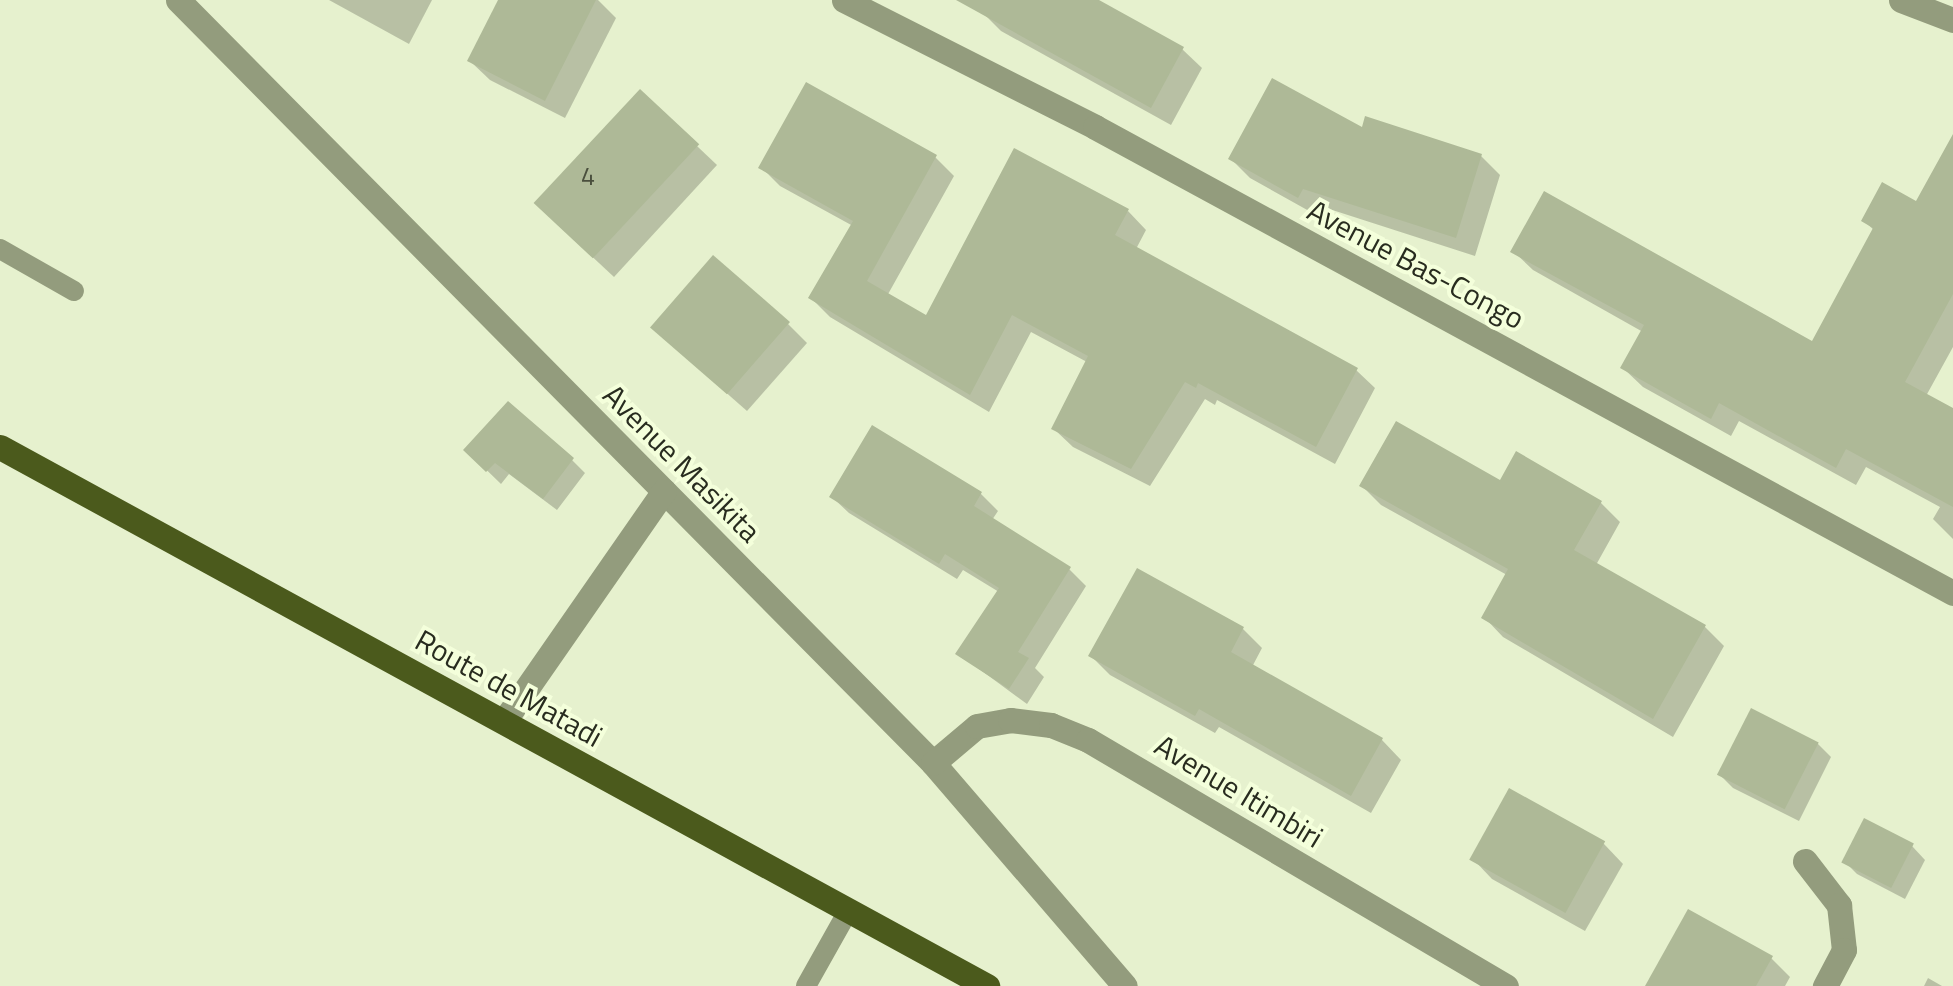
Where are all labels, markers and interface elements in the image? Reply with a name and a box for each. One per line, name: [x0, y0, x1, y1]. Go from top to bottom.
house number: 4: [581, 161, 595, 191]
street label: Avenue Bas-Congo: [1302, 192, 1530, 336]
street label: Avenue Masikita: [596, 377, 768, 549]
street label: Route de Matadi: [409, 622, 609, 754]
street label: Avenue Itimbiri: [1149, 727, 1329, 855]

